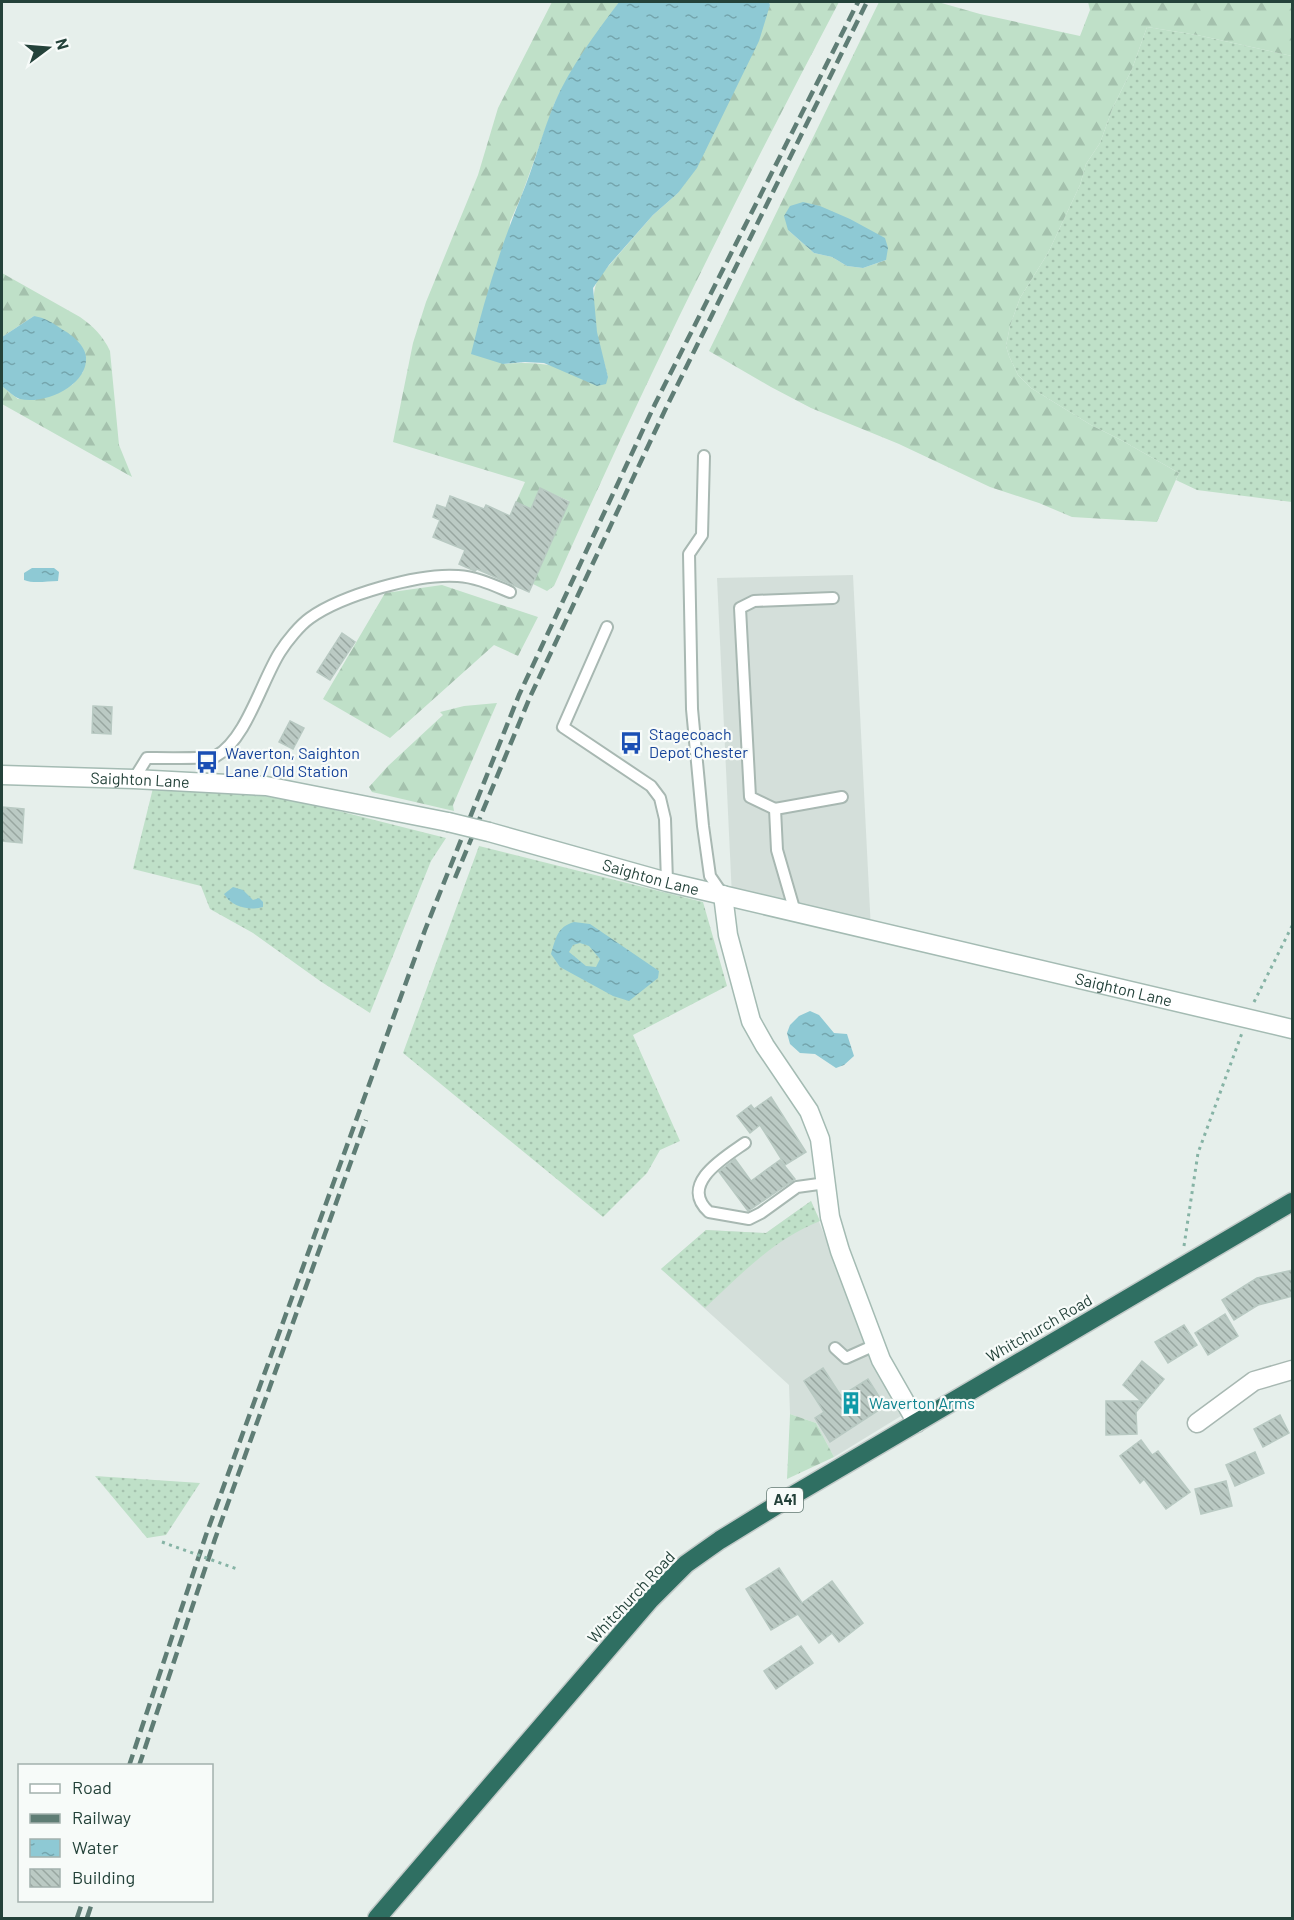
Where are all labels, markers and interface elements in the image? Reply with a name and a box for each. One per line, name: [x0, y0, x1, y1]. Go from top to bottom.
north arrow: [18, 18, 78, 78]
text: N: [52, 36, 73, 51]
place label: Stagecoach Depot Chester: [649, 724, 748, 761]
bus stop icon: Stagecoach Depot Chester: [618, 730, 644, 756]
place label: Waverton, Saighton Lane / Old Station: [225, 743, 360, 780]
bus stop icon: Waverton, Saighton Lane / Old Station: [194, 749, 220, 775]
street label: Saighton Lane: [90, 768, 190, 791]
street label: Saighton Lane: [601, 854, 701, 898]
street label: Saighton Lane: [1073, 968, 1174, 1010]
street label: Whitchurch Road: [982, 1290, 1095, 1366]
building icon: Waverton Arms: [838, 1390, 864, 1416]
place label: Waverton Arms: [869, 1393, 975, 1412]
road number: A41: [767, 1488, 803, 1512]
street label: Whitchurch Road: [583, 1547, 678, 1647]
legend: [18, 1764, 213, 1902]
text: Road: [72, 1776, 112, 1798]
text: Railway: [72, 1806, 131, 1828]
text: Water: [72, 1836, 119, 1858]
text: Building: [72, 1866, 135, 1888]

